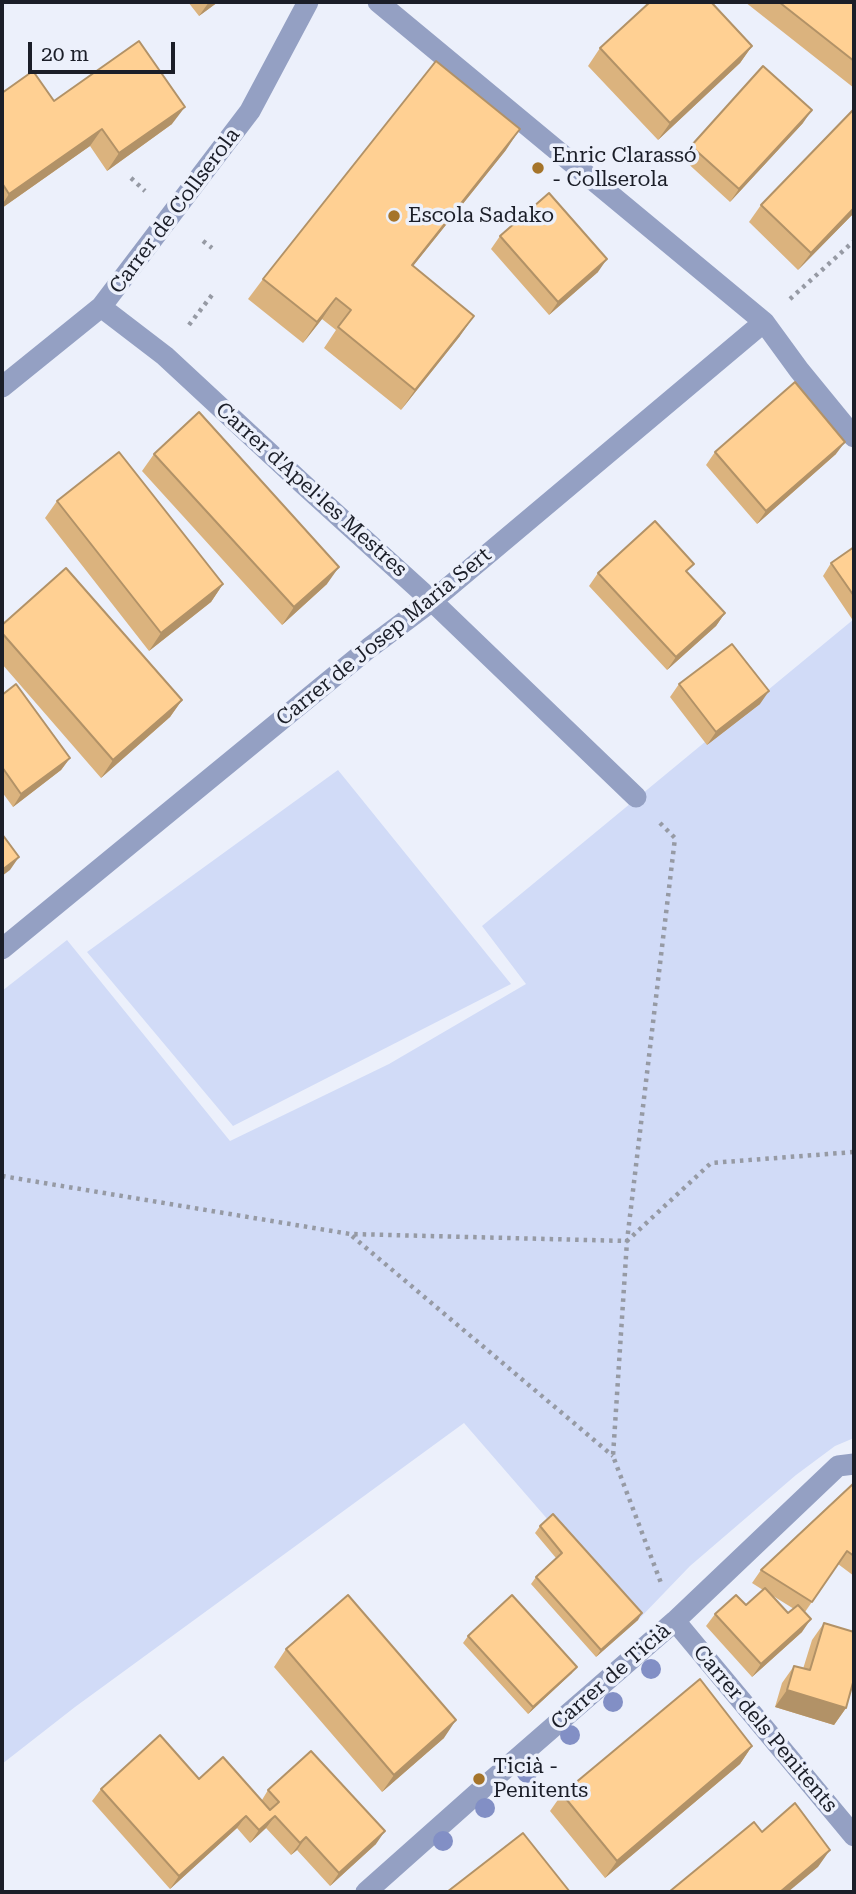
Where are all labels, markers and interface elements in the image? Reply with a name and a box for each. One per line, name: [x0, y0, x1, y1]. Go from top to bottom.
scale bar: [32, 28, 178, 72]
text: 20 m: [41, 42, 89, 66]
street label: Carrer de Collserola: [104, 123, 246, 299]
place label: Enric Clarassó - Collserola: [552, 143, 697, 193]
marker: Enric Clarassó - Collserola: [530, 160, 546, 176]
place label: Escola Sadako: [408, 203, 554, 229]
marker: Escola Sadako: [386, 208, 402, 224]
street label: Carrer d'Apel·les Mestres: [210, 397, 412, 583]
street label: Carrer de Josep Maria Sert: [272, 543, 496, 731]
street label: Carrer de Ticià: [546, 1618, 676, 1736]
street label: Carrer dels Penitents: [688, 1640, 842, 1818]
place label: Ticià - Penitents: [493, 1754, 588, 1804]
marker: Ticià - Penitents: [471, 1771, 487, 1787]

